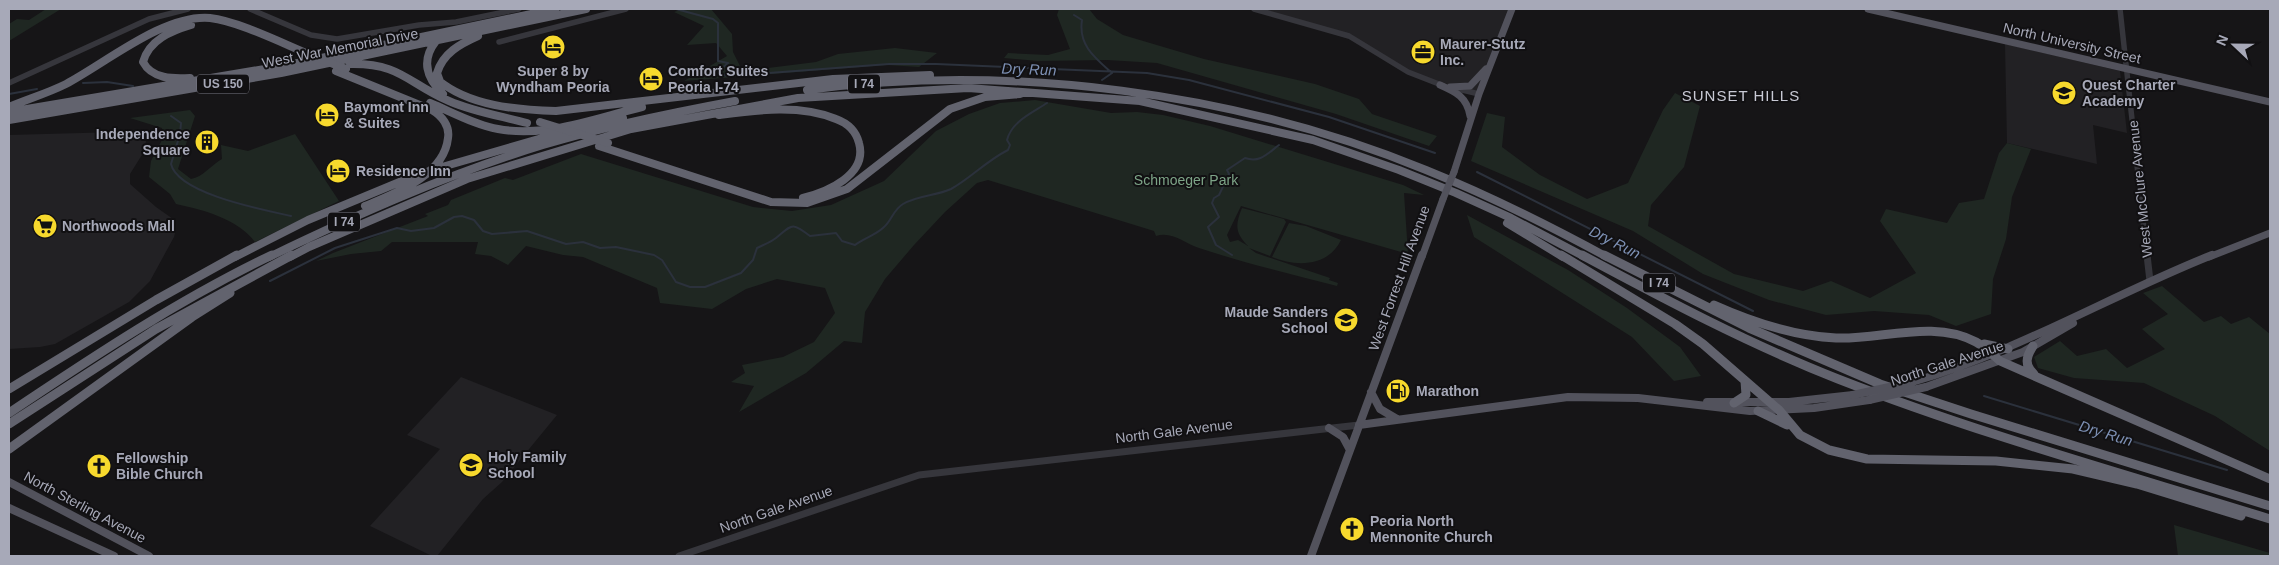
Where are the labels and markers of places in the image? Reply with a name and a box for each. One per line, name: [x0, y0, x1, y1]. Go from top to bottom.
hotel icon: Super 8 by Wyndham Peoria: [540, 34, 566, 60]
place label: Maurer-Stutz Inc.: [1440, 36, 1526, 68]
office icon: Maurer-Stutz Inc.: [1410, 39, 1436, 65]
place label: Super 8 by Wyndham Peoria: [496, 63, 610, 95]
place label: Comfort Suites Peoria I-74: [668, 63, 769, 95]
hotel icon: Comfort Suites Peoria I-74: [638, 66, 664, 92]
place label: Quest Charter Academy: [2082, 77, 2176, 109]
school or university icon: Quest Charter Academy: [2051, 80, 2077, 106]
place label: Baymont Inn & Suites: [344, 99, 429, 131]
hotel icon: Baymont Inn & Suites: [314, 102, 340, 128]
place label: Independence Square: [96, 126, 190, 158]
building icon: Independence Square: [194, 129, 220, 155]
hotel icon: Residence Inn: [325, 158, 351, 184]
place label: Residence Inn: [356, 163, 451, 179]
supermarket icon: Northwoods Mall: [32, 213, 58, 239]
place label: Northwoods Mall: [62, 218, 175, 234]
place label: Maude Sanders School: [1225, 304, 1328, 336]
school or university icon: Maude Sanders School: [1333, 307, 1359, 333]
fuel station icon: Marathon: [1385, 378, 1411, 404]
place label: Marathon: [1416, 383, 1479, 399]
place label: Holy Family School: [488, 449, 567, 481]
place label: Fellowship Bible Church: [116, 450, 203, 482]
school or university icon: Holy Family School: [458, 452, 484, 478]
church icon: Fellowship Bible Church: [86, 453, 112, 479]
place label: Peoria North Mennonite Church: [1370, 513, 1493, 545]
church icon: Peoria North Mennonite Church: [1339, 516, 1365, 542]

